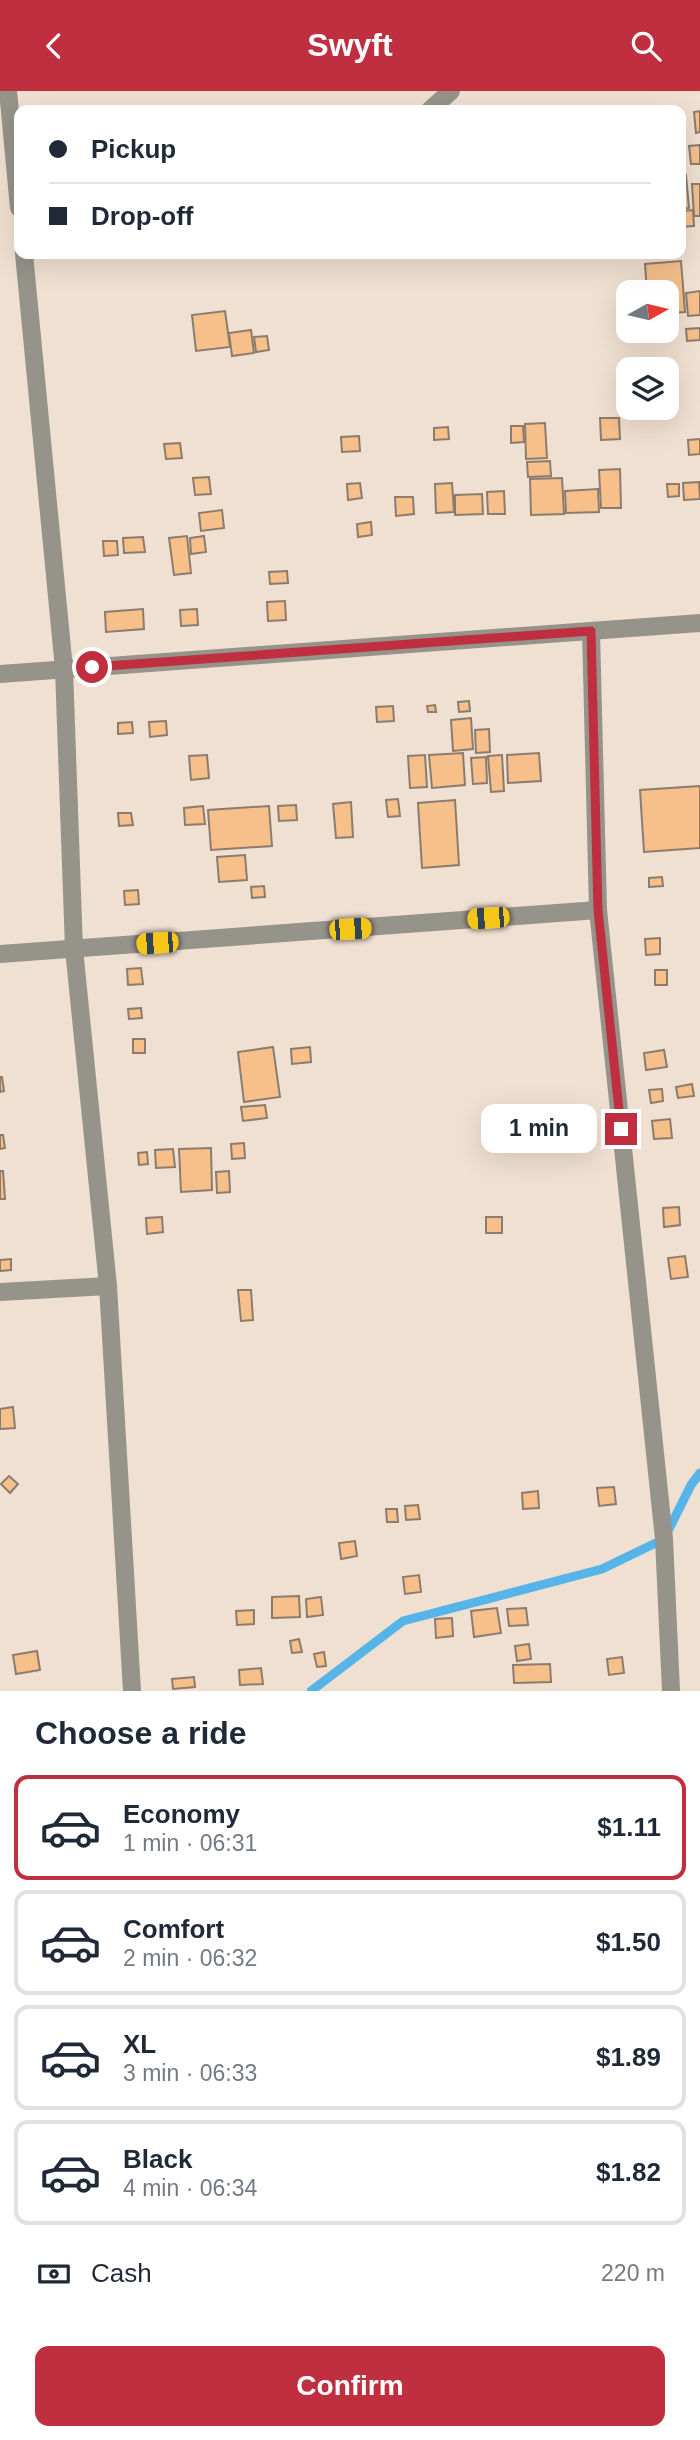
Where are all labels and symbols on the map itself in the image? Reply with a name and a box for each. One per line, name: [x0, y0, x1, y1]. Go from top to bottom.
north arrow: [616, 280, 679, 343]
route start: [76, 651, 108, 683]
car: [467, 906, 510, 930]
car: [329, 917, 372, 941]
car: [136, 931, 179, 955]
callout: 1 min: [481, 1105, 596, 1153]
route end: [605, 1113, 637, 1145]

